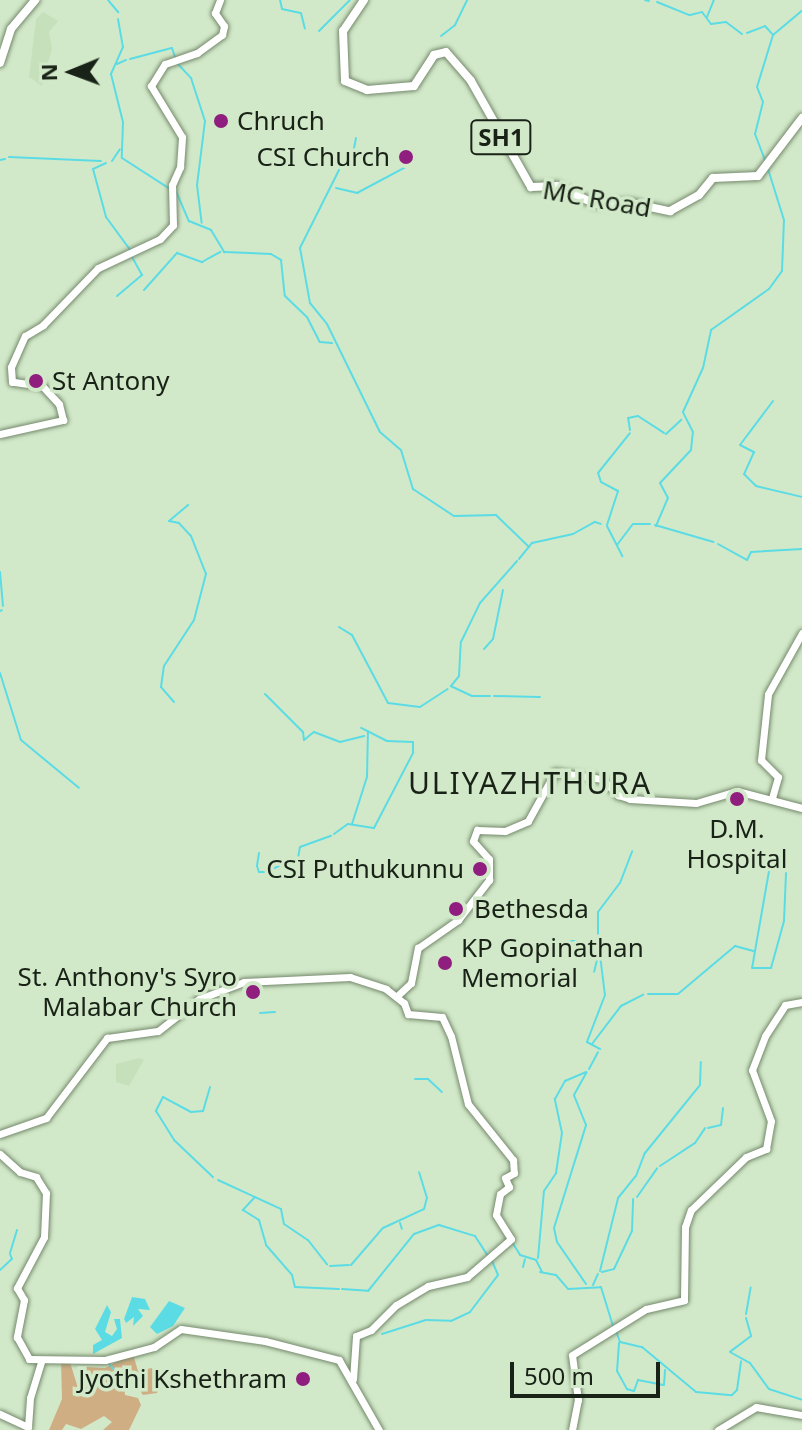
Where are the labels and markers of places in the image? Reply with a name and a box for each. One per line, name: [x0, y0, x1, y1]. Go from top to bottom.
place label: Chruch: [237, 105, 325, 137]
marker: Chruch: [212, 112, 230, 130]
place label: CSI Church: [256, 141, 390, 173]
marker: CSI Church: [397, 148, 415, 166]
place label: St Antony: [52, 365, 170, 397]
marker: St Antony: [27, 372, 45, 390]
marker: D.M. Hospital: [726, 788, 748, 810]
place label: D.M. Hospital: [687, 813, 787, 874]
place label: CSI Puthukunnu: [266, 853, 464, 885]
marker: CSI Puthukunnu: [471, 860, 489, 878]
place label: Bethesda: [474, 893, 589, 925]
marker: Bethesda: [445, 898, 467, 920]
place label: KP Gopinathan Memorial: [461, 932, 644, 994]
marker: KP Gopinathan Memorial: [436, 954, 454, 972]
place label: St. Anthony's Syro Malabar Church: [18, 961, 237, 1022]
marker: St. Anthony's Syro Malabar Church: [244, 983, 262, 1001]
place label: Jyothi Kshethram: [78, 1363, 287, 1395]
marker: Jyothi Kshethram: [294, 1370, 312, 1388]

